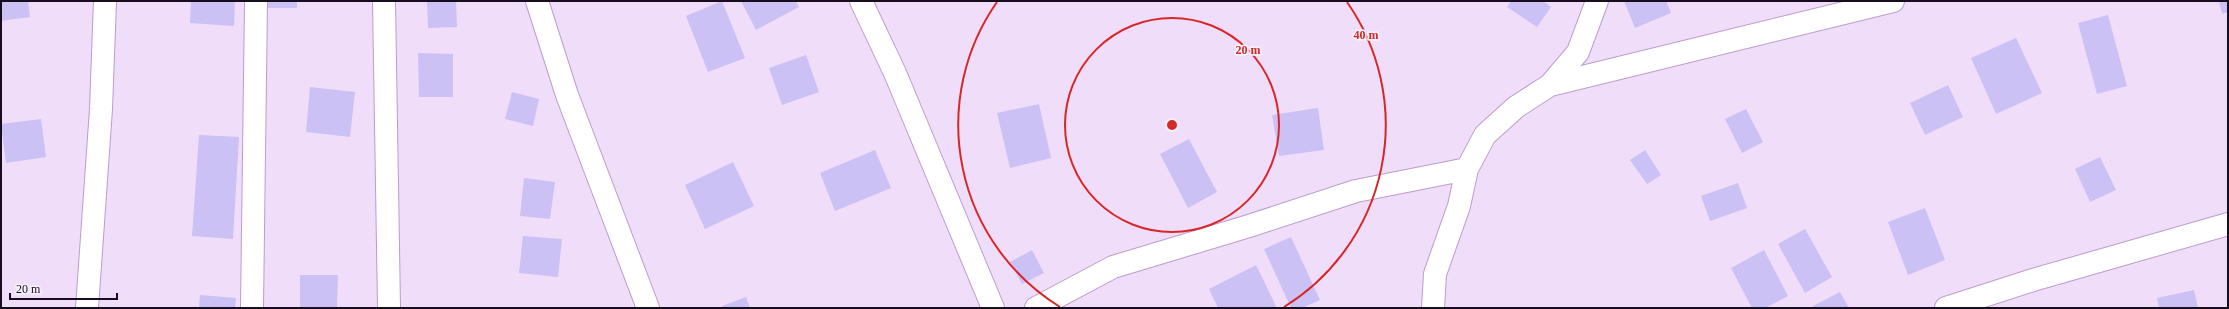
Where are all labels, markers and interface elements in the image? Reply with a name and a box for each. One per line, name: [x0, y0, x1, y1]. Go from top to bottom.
text: 40 m: [1354, 28, 1379, 42]
text: 20 m: [1236, 43, 1261, 57]
centre of rings: [1165, 118, 1179, 132]
scale bar: [10, 275, 117, 301]
text: 20 m: [16, 282, 41, 296]

